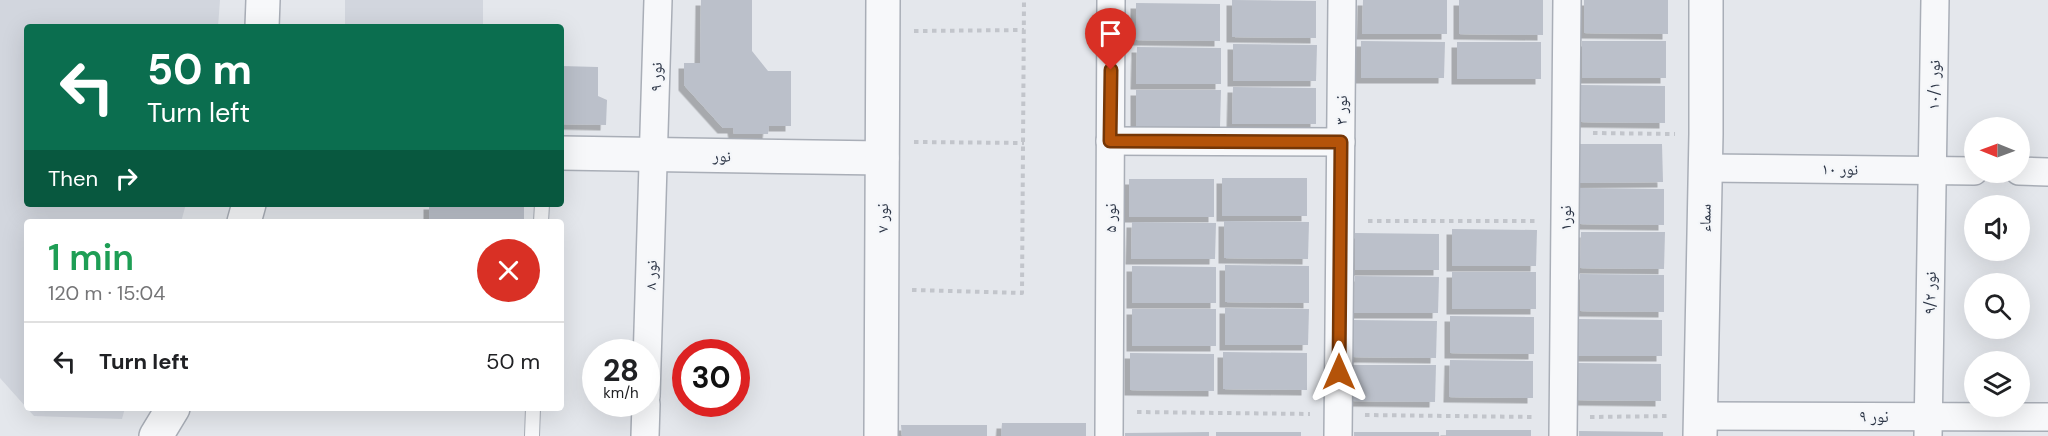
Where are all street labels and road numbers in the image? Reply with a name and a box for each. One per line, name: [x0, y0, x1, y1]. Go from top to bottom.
street label: نور ۱۰/۱: [1923, 60, 1945, 110]
street label: نور ۹: [645, 62, 667, 92]
street label: نور ۳: [1331, 95, 1352, 125]
street label: نور: [712, 145, 731, 167]
street label: نور ۱۰: [1821, 158, 1859, 180]
street label: نور ۷: [872, 203, 893, 233]
street label: نور ۵: [1100, 203, 1121, 233]
street label: سماء: [1694, 204, 1716, 232]
street label: نور۱: [1555, 205, 1576, 231]
street label: نور ۸: [640, 260, 662, 290]
street label: نور ۹/۲: [1919, 271, 1941, 315]
street label: نور ۹: [1859, 406, 1889, 427]

